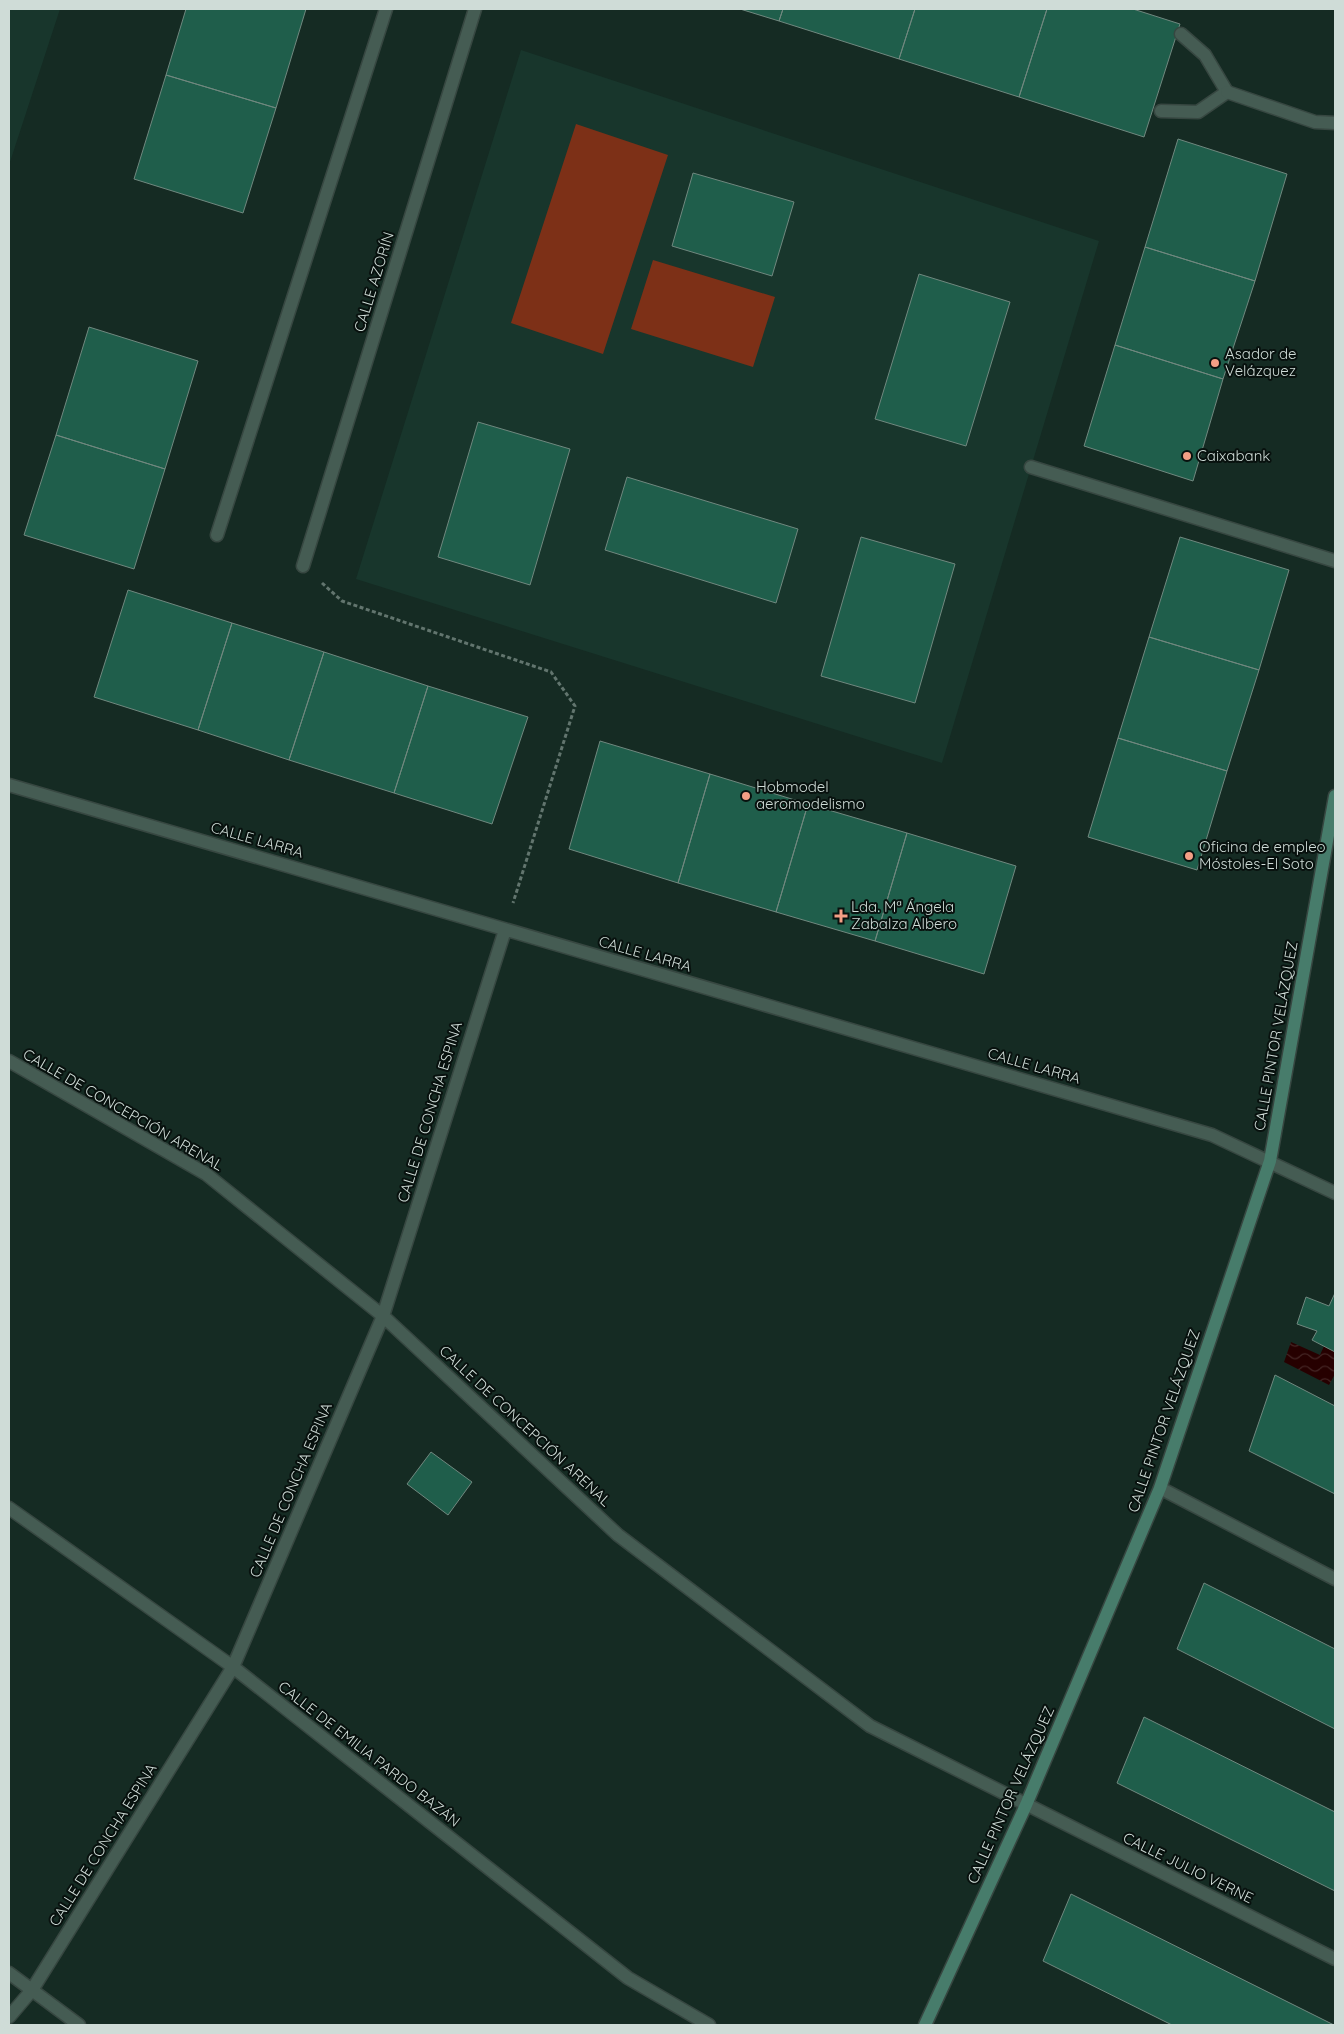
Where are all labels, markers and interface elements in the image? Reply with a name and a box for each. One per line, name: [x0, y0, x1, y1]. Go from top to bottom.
street label: CALLE AZORÍN: [349, 230, 398, 334]
place label: Asador de Velázquez: [1225, 344, 1297, 380]
marker: Asador de Velázquez: [1209, 357, 1221, 369]
place label: Caixabank: [1197, 446, 1270, 465]
marker: Caixabank: [1181, 450, 1193, 462]
place label: Hobmodel aeromodelismo: [756, 777, 865, 813]
marker: Hobmodel aeromodelismo: [740, 790, 752, 802]
street label: CALLE LARRA: [209, 817, 306, 862]
place label: Oficina de empleo Móstoles-El Soto: [1199, 837, 1326, 873]
marker: Oficina de empleo Móstoles-El Soto: [1183, 850, 1195, 862]
place label: Lda. Mª Ángela Zabalza Albero: [851, 897, 957, 933]
marker: Lda. Mª Ángela Zabalza Albero: [835, 910, 847, 922]
street label: CALLE LARRA: [597, 931, 694, 976]
street label: CALLE PINTOR VELÁZQUEZ: [1249, 940, 1302, 1132]
street label: CALLE DE CONCHA ESPINA: [393, 1019, 466, 1205]
street label: CALLE LARRA: [986, 1043, 1083, 1088]
street label: CALLE DE CONCEPCIÓN ARENAL: [20, 1044, 227, 1175]
street label: CALLE PINTOR VELÁZQUEZ: [1123, 1327, 1204, 1515]
street label: CALLE DE CONCEPCIÓN ARENAL: [436, 1341, 615, 1510]
street label: CALLE DE CONCHA ESPINA: [245, 1399, 336, 1580]
street label: CALLE DE EMILIA PARDO BAZÁN: [274, 1677, 464, 1831]
street label: CALLE PINTOR VELÁZQUEZ: [963, 1703, 1058, 1887]
street label: CALLE DE CONCHA ESPINA: [45, 1760, 161, 1930]
street label: CALLE JULIO VERNE: [1120, 1828, 1256, 1907]

